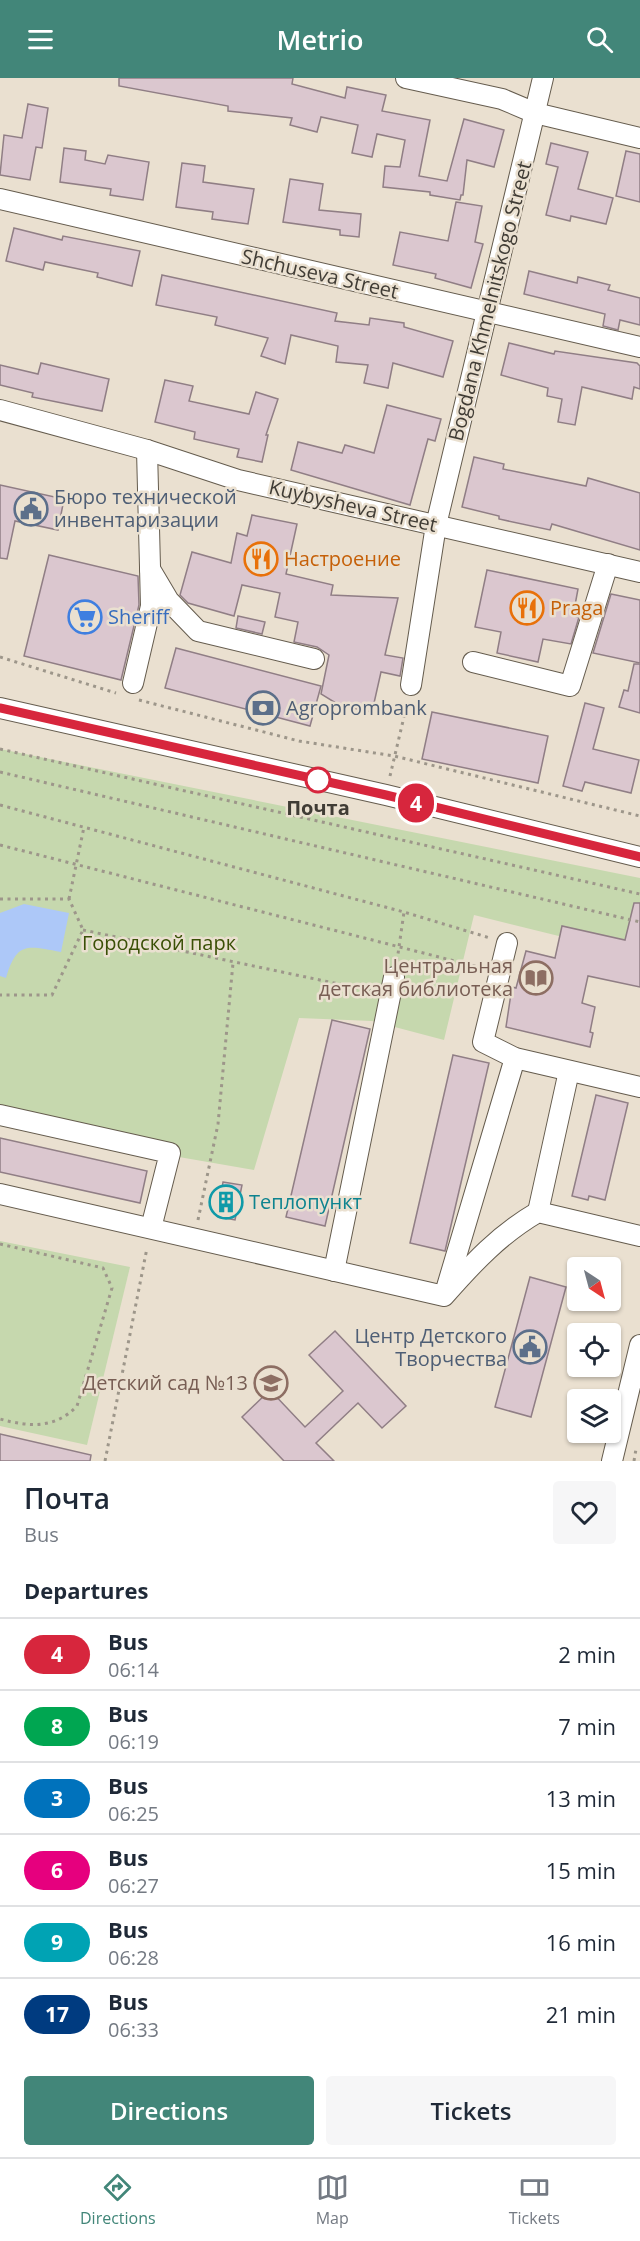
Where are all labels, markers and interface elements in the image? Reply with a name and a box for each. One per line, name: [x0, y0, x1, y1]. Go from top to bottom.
text: Metrio: [277, 21, 363, 58]
icon: menu: [24, 23, 57, 56]
icon: search: [583, 23, 616, 56]
street label: Bogdana Khmelnitskogo Street: [442, 158, 537, 444]
street label: Shchuseva Street: [239, 242, 401, 305]
street label: Kuybysheva Street: [266, 473, 440, 538]
place label: Бюро технической инвентаризации: [54, 483, 237, 533]
public building icon: Бюро технической инвентаризации: [13, 491, 49, 527]
restaurant icon: Настроение: [243, 541, 279, 577]
place label: Настроение: [284, 545, 401, 572]
restaurant icon: Praga: [509, 590, 545, 626]
place label: Praga: [550, 594, 603, 621]
supermarket icon: Sheriff: [67, 599, 103, 635]
place label: Sheriff: [108, 603, 171, 630]
bank icon: Agroprombank: [245, 690, 281, 726]
place label: Agroprombank: [286, 694, 427, 721]
marker: Почта: [305, 767, 331, 793]
line badge: 4: [396, 784, 436, 822]
text: 4: [410, 789, 422, 817]
place label: Почта: [286, 794, 350, 821]
park label: Городской парк: [82, 929, 237, 956]
place label: Центральная детская библиотека: [319, 952, 513, 1002]
library icon: Центральная детская библиотека: [518, 960, 554, 996]
building icon: Теплопункт: [208, 1184, 244, 1220]
place label: Теплопункт: [249, 1188, 362, 1215]
north arrow: [567, 1257, 621, 1311]
map controls: [567, 1257, 621, 1443]
place label: Центр Детского Творчества: [355, 1322, 507, 1372]
button: locate: [567, 1323, 621, 1377]
public building icon: Центр Детского Творчества: [512, 1329, 548, 1365]
school or university icon: Детский сад №13: [253, 1365, 289, 1401]
place label: Детский сад №13: [83, 1369, 248, 1396]
button: layers: [567, 1389, 621, 1443]
text: Почта: [24, 1479, 110, 1517]
button: heart: [553, 1481, 616, 1544]
text: Bus: [24, 1521, 59, 1548]
text: Departures: [24, 1575, 148, 1605]
text: Bus: [108, 1626, 148, 1656]
text: 2 min: [558, 1639, 616, 1669]
text: 4: [51, 1640, 63, 1668]
text: 06:14: [108, 1656, 159, 1683]
text: Bus: [108, 1698, 148, 1728]
text: 7 min: [558, 1711, 616, 1741]
text: 8: [51, 1712, 63, 1740]
text: 06:19: [108, 1728, 159, 1755]
text: Bus: [108, 1770, 148, 1800]
text: 13 min: [546, 1783, 616, 1813]
text: 3: [51, 1784, 63, 1812]
text: 06:25: [108, 1800, 159, 1827]
text: Bus: [108, 1842, 148, 1872]
text: 15 min: [546, 1855, 616, 1885]
text: 6: [51, 1856, 63, 1884]
text: 06:27: [108, 1872, 159, 1899]
text: Bus: [108, 1914, 148, 1944]
text: 16 min: [546, 1927, 616, 1957]
text: 9: [51, 1928, 63, 1956]
text: 06:28: [108, 1944, 159, 1971]
text: Bus: [108, 1986, 148, 2016]
text: 21 min: [546, 1999, 616, 2029]
text: 17: [45, 2000, 69, 2028]
text: 06:33: [108, 2016, 159, 2043]
button: Directions: [24, 2076, 314, 2145]
button: Tickets: [326, 2076, 616, 2145]
tab: Directions: [80, 2171, 156, 2229]
tab: Map: [316, 2171, 349, 2229]
tab: Tickets: [509, 2171, 560, 2229]

